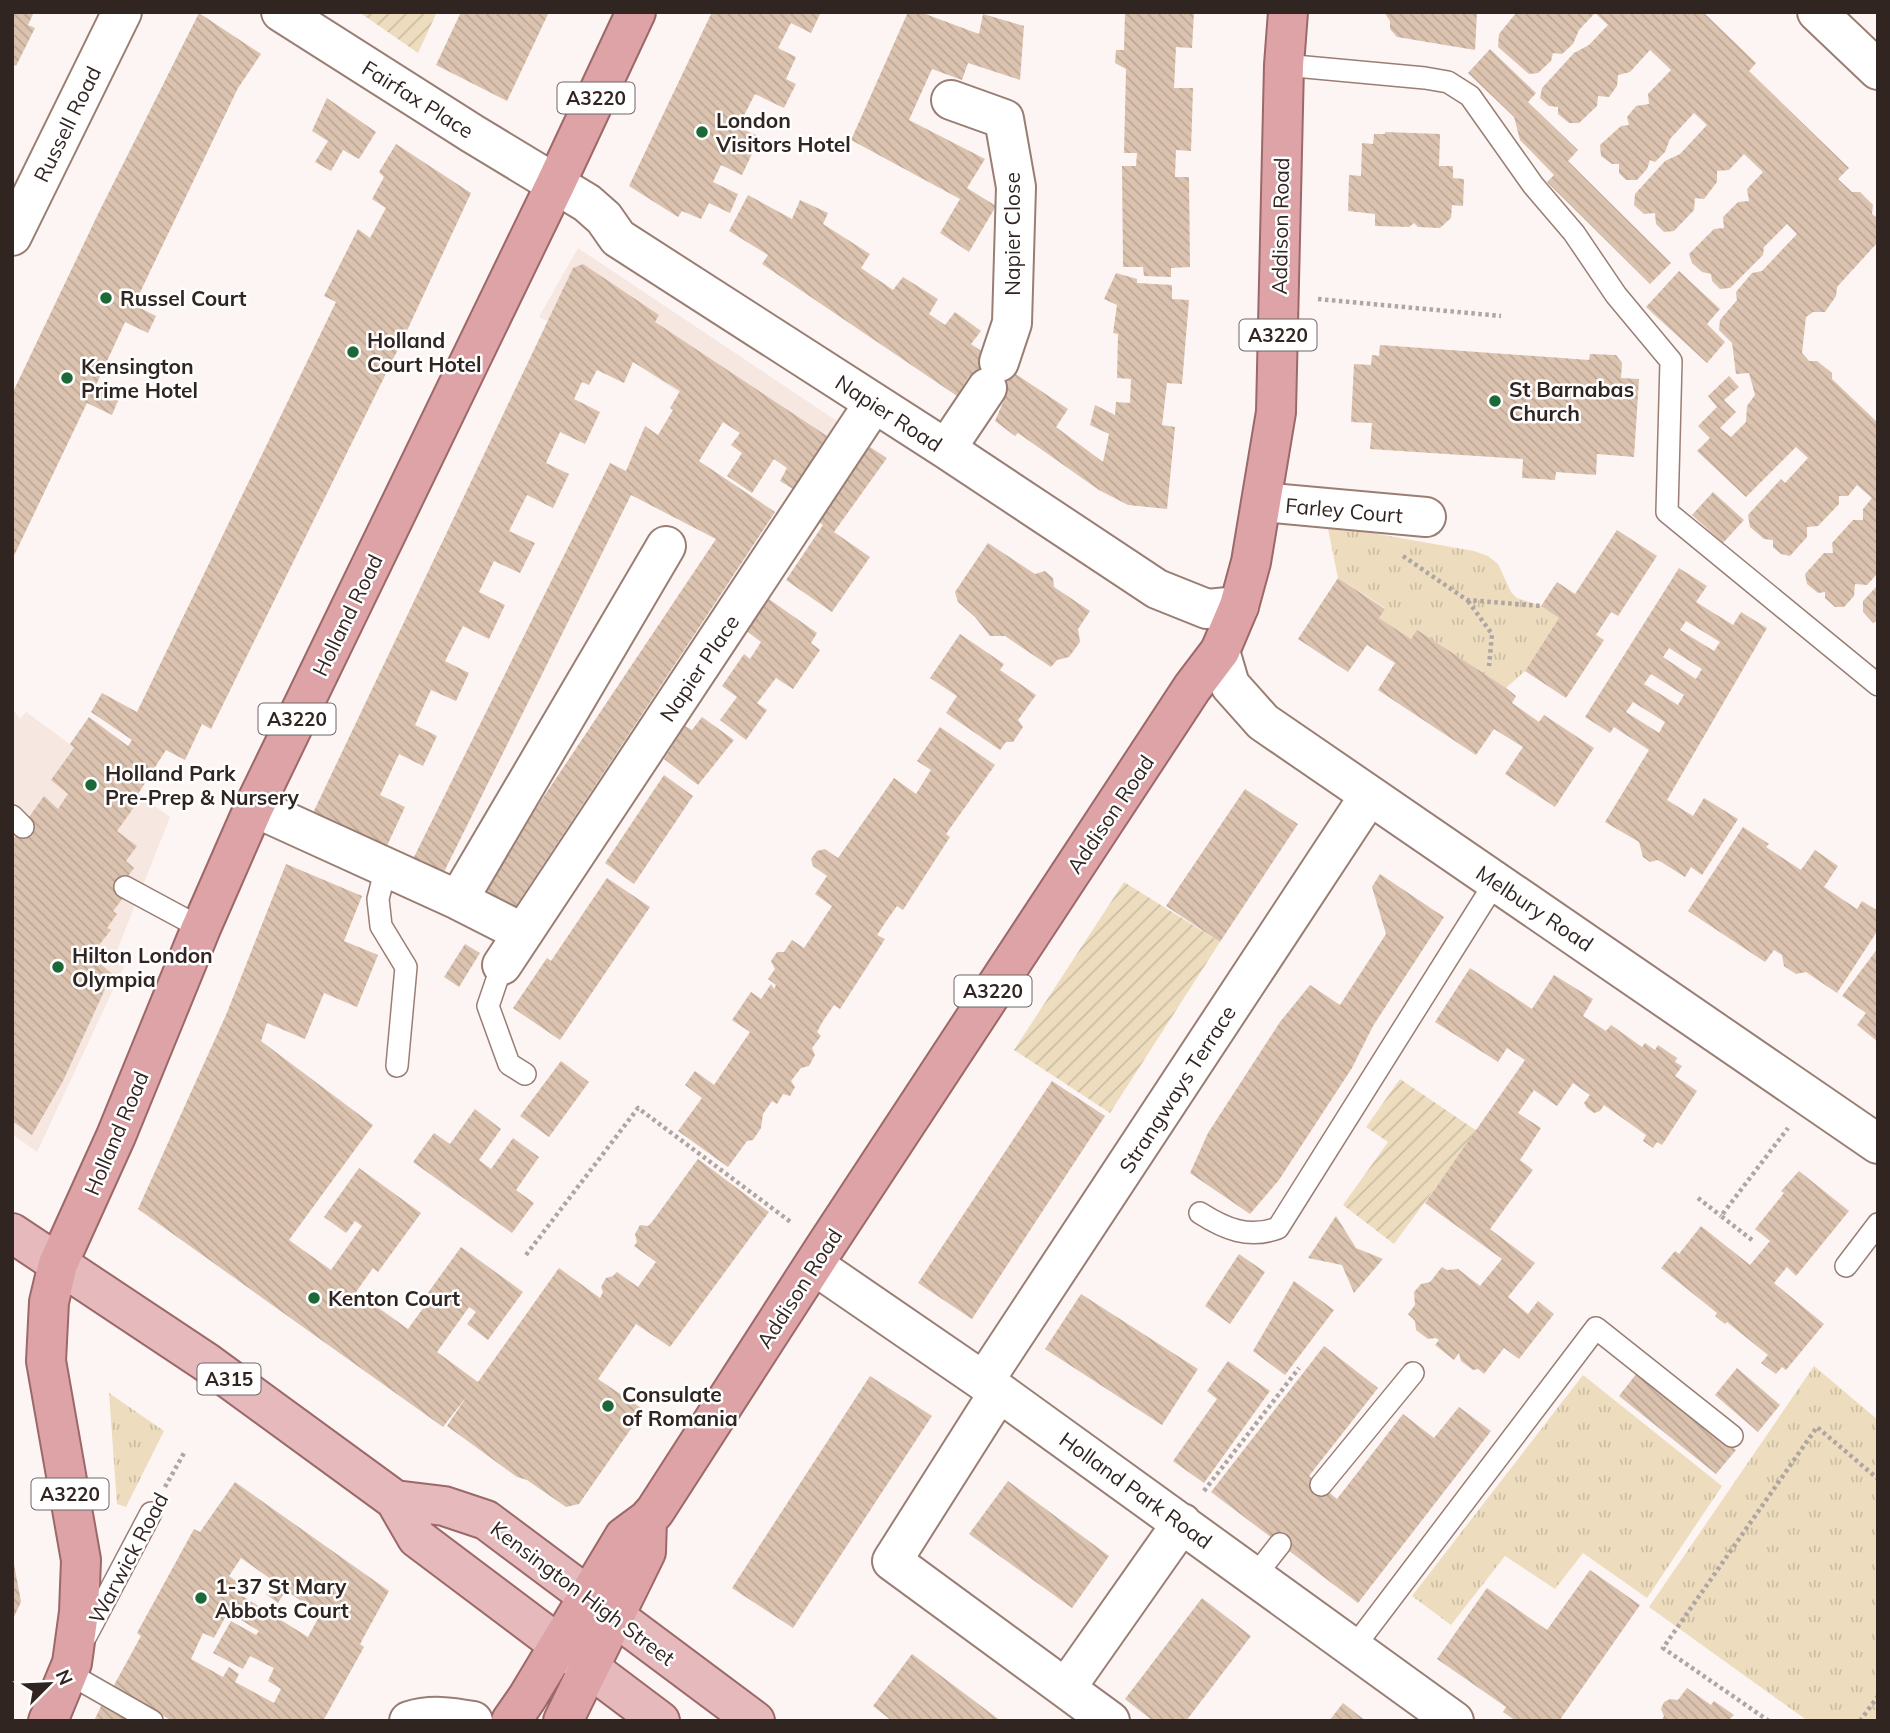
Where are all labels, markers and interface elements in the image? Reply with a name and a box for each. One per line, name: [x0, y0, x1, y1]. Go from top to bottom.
street label: Fairfax Place: [358, 54, 478, 144]
street label: Russell Road: [28, 62, 106, 186]
road number: A3220: [558, 82, 634, 114]
place label: London Visitors Hotel: [715, 107, 851, 157]
marker: London Visitors Hotel: [694, 124, 710, 140]
street label: Addison Road: [1266, 157, 1294, 295]
street label: Napier Close: [999, 172, 1025, 296]
place label: Russel Court: [120, 285, 246, 311]
marker: Russel Court: [98, 290, 114, 306]
road number: A3220: [1240, 320, 1316, 350]
place label: Holland Court Hotel: [367, 327, 482, 377]
marker: Holland Court Hotel: [345, 344, 361, 360]
place label: Kensington Prime Hotel: [81, 353, 198, 403]
street label: Napier Road: [831, 369, 947, 457]
marker: Kensington Prime Hotel: [59, 370, 75, 386]
place label: St Barnabas Church: [1509, 376, 1634, 426]
marker: St Barnabas Church: [1487, 393, 1503, 409]
street label: Farley Court: [1284, 492, 1404, 528]
street label: Holland Road: [306, 550, 388, 680]
street label: Napier Place: [654, 610, 744, 726]
road number: A3220: [258, 704, 336, 734]
street label: Addison Road: [1061, 750, 1159, 878]
place label: Holland Park Pre-Prep & Nursery: [105, 760, 300, 810]
marker: Holland Park Pre-Prep & Nursery: [83, 777, 99, 793]
street label: Melbury Road: [1472, 859, 1598, 957]
place label: Hilton London Olympia: [72, 942, 213, 992]
marker: Hilton London Olympia: [50, 959, 66, 975]
road number: A3220: [954, 976, 1032, 1007]
street label: Strangways Terrace: [1113, 1000, 1241, 1178]
street label: Holland Road: [78, 1067, 154, 1199]
street label: Addison Road: [751, 1223, 847, 1353]
place label: Kenton Court: [328, 1285, 460, 1311]
marker: Kenton Court: [306, 1290, 322, 1306]
road number: A315: [198, 1364, 260, 1394]
place label: Consulate of Romania: [622, 1381, 738, 1431]
marker: Consulate of Romania: [600, 1398, 616, 1414]
street label: Holland Park Road: [1055, 1426, 1217, 1554]
road number: A3220: [32, 1478, 108, 1510]
street label: Warwick Road: [83, 1488, 173, 1628]
street label: Kensington High Street: [486, 1515, 680, 1671]
place label: 1-37 St Mary Abbots Court: [215, 1573, 349, 1623]
marker: 1-37 St Mary Abbots Court: [193, 1590, 209, 1606]
north arrow: [14, 1649, 84, 1719]
text: N: [51, 1666, 78, 1689]

